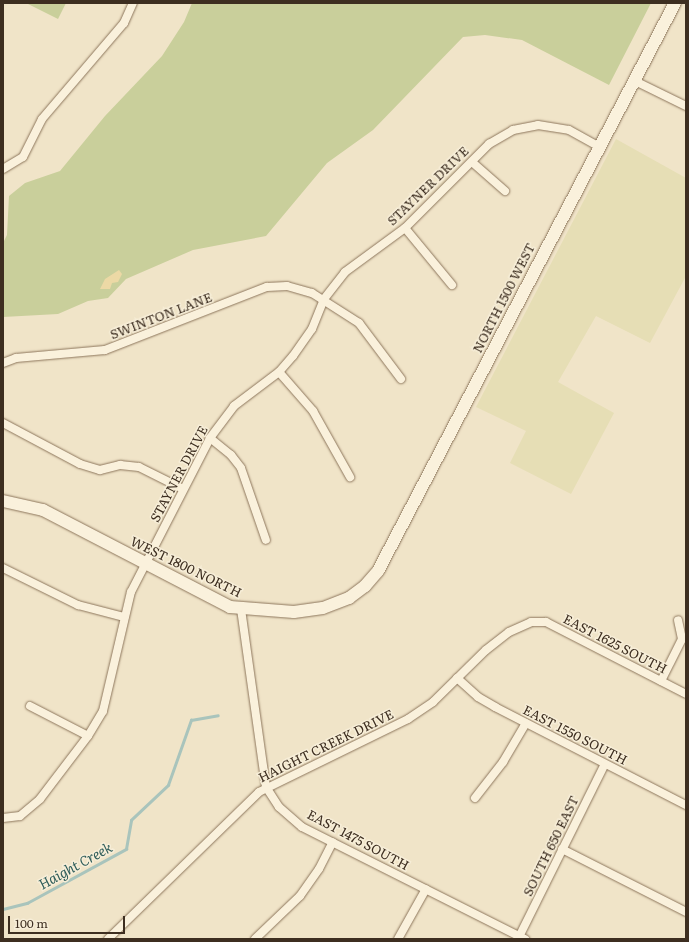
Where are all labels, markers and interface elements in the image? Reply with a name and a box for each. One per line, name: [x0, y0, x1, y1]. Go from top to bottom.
street label: STAYNER DRIVE: [384, 143, 472, 229]
street label: NORTH 1500 WEST: [470, 240, 538, 356]
street label: SWINTON LANE: [108, 289, 214, 343]
street label: STAYNER DRIVE: [147, 423, 211, 525]
street label: WEST 1800 NORTH: [128, 533, 244, 601]
street label: EAST 1625 SOUTH: [561, 611, 669, 677]
street label: EAST 1550 SOUTH: [520, 702, 630, 768]
street label: HAIGHT CREEK DRIVE: [256, 706, 396, 786]
street label: SOUTH 650 EAST: [520, 793, 582, 899]
street label: EAST 1475 SOUTH: [304, 807, 412, 873]
water label: Haight Creek: [35, 838, 115, 892]
scale bar: [10, 908, 127, 934]
text: 100 m: [15, 914, 48, 932]

